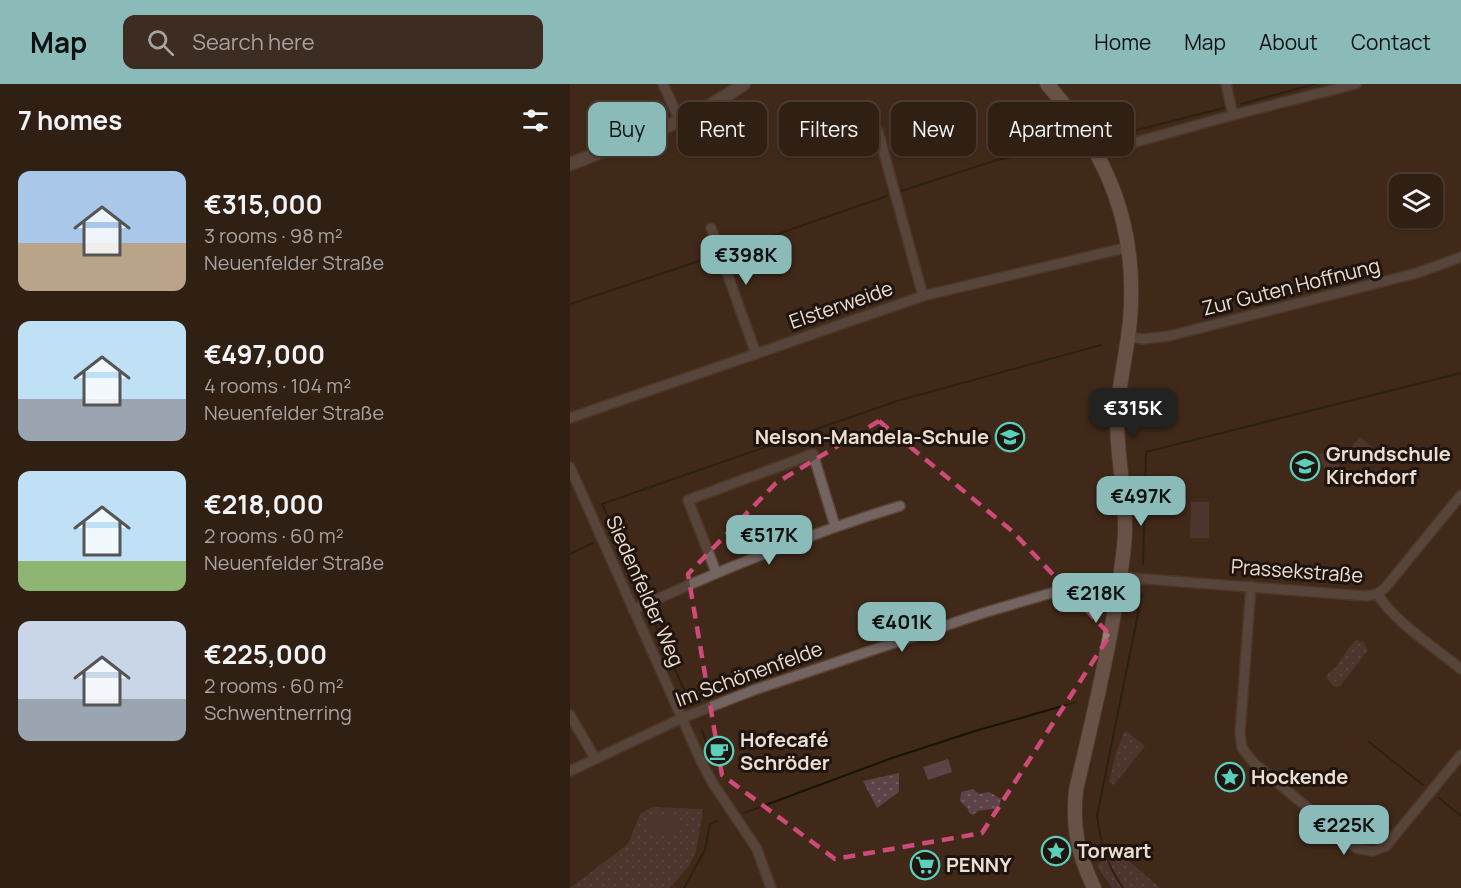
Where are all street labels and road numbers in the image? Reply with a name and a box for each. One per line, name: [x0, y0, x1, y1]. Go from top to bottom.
street label: Zur Guten Hoffnung: [1199, 251, 1383, 322]
street label: Elsterweide: [785, 274, 896, 335]
street label: Siedenfelder Weg: [600, 511, 691, 671]
street label: Prassekstraße: [1230, 552, 1364, 589]
street label: Im Schönenfelde: [672, 634, 826, 713]

